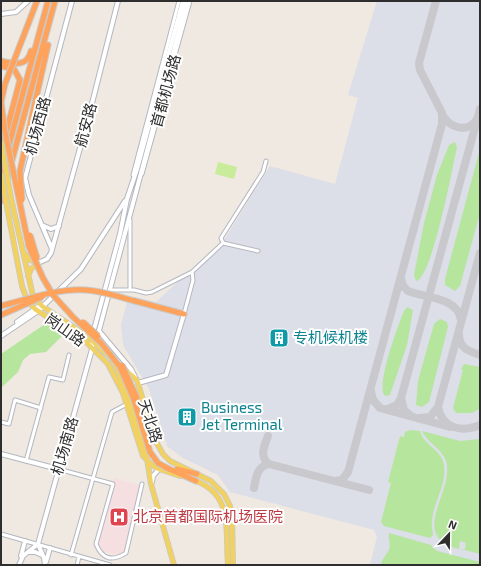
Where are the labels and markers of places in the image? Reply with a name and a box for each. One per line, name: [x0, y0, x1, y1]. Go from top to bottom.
building icon: 专机候机楼: [268, 327, 290, 349]
place label: 专机候机楼: [293, 328, 368, 346]
place label: Business Jet Terminal: [201, 398, 283, 433]
building icon: Business Jet Terminal: [176, 406, 198, 428]
hospital icon: 北京首都国际机场医院: [108, 506, 130, 528]
place label: 北京首都国际机场医院: [133, 507, 283, 525]

